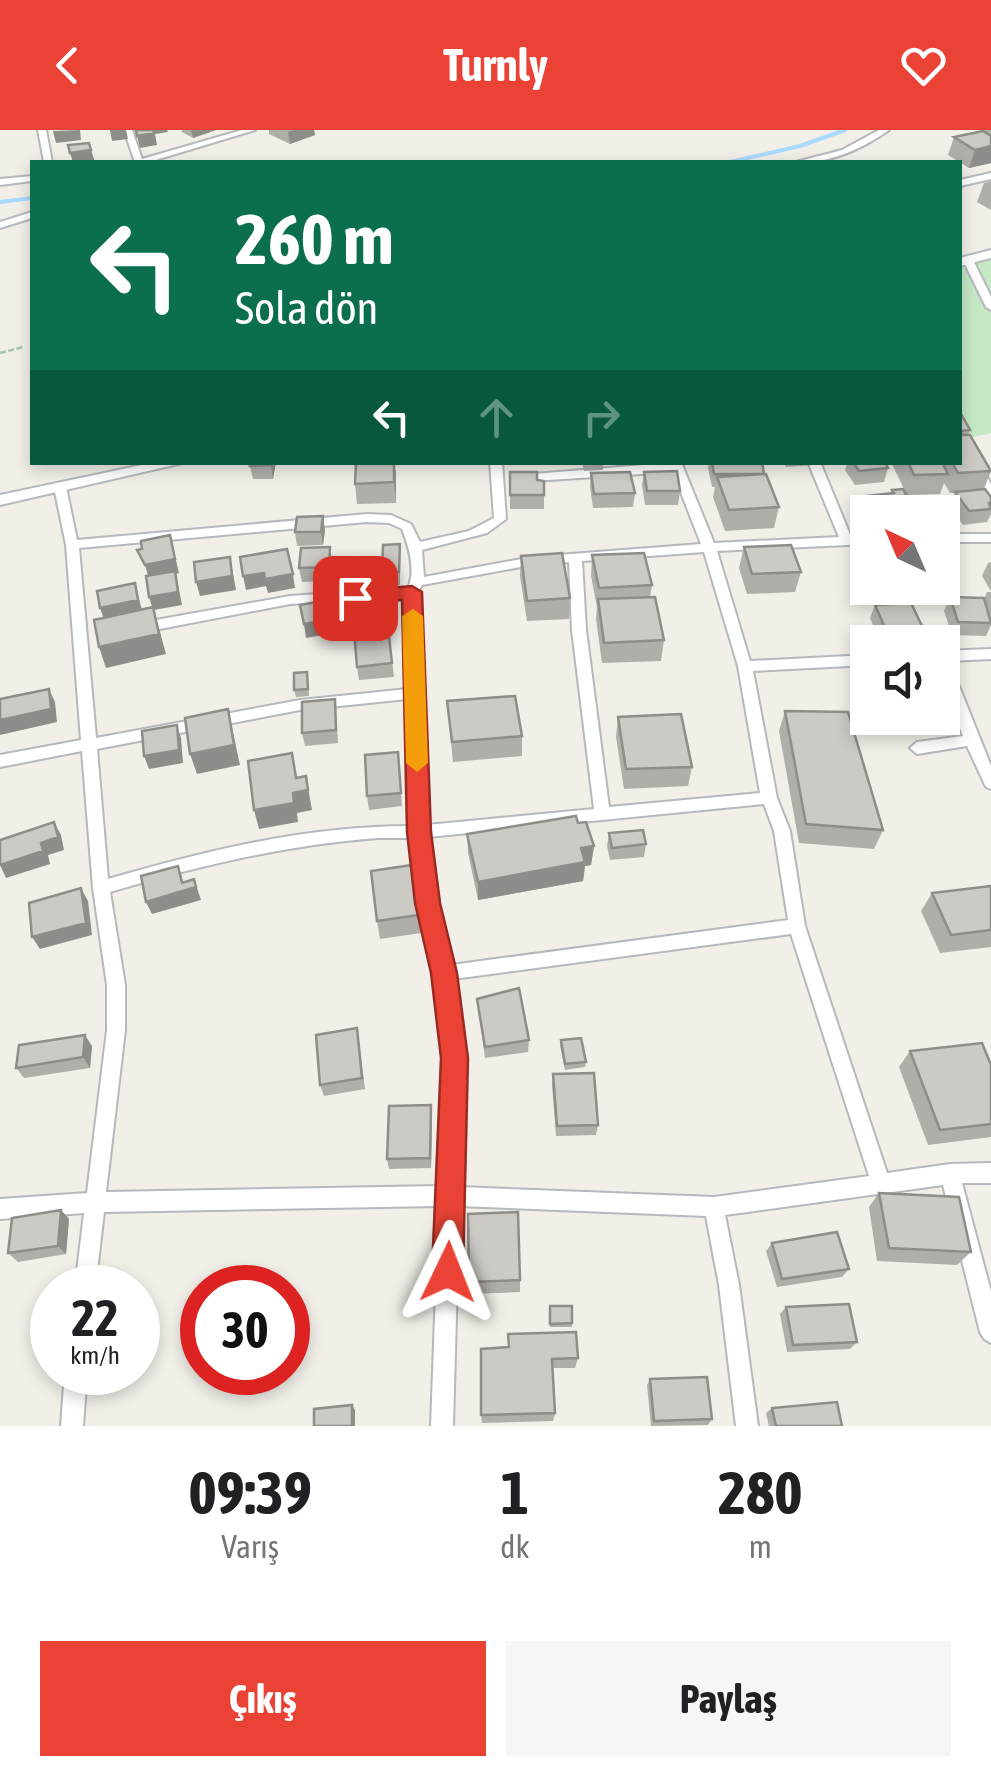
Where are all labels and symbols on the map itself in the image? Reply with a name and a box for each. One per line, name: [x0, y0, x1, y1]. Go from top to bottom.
north arrow: [850, 495, 960, 605]
pin: [313, 556, 398, 641]
position arrow: [396, 1220, 500, 1324]
speed limit sign: 30: [180, 1265, 310, 1395]

